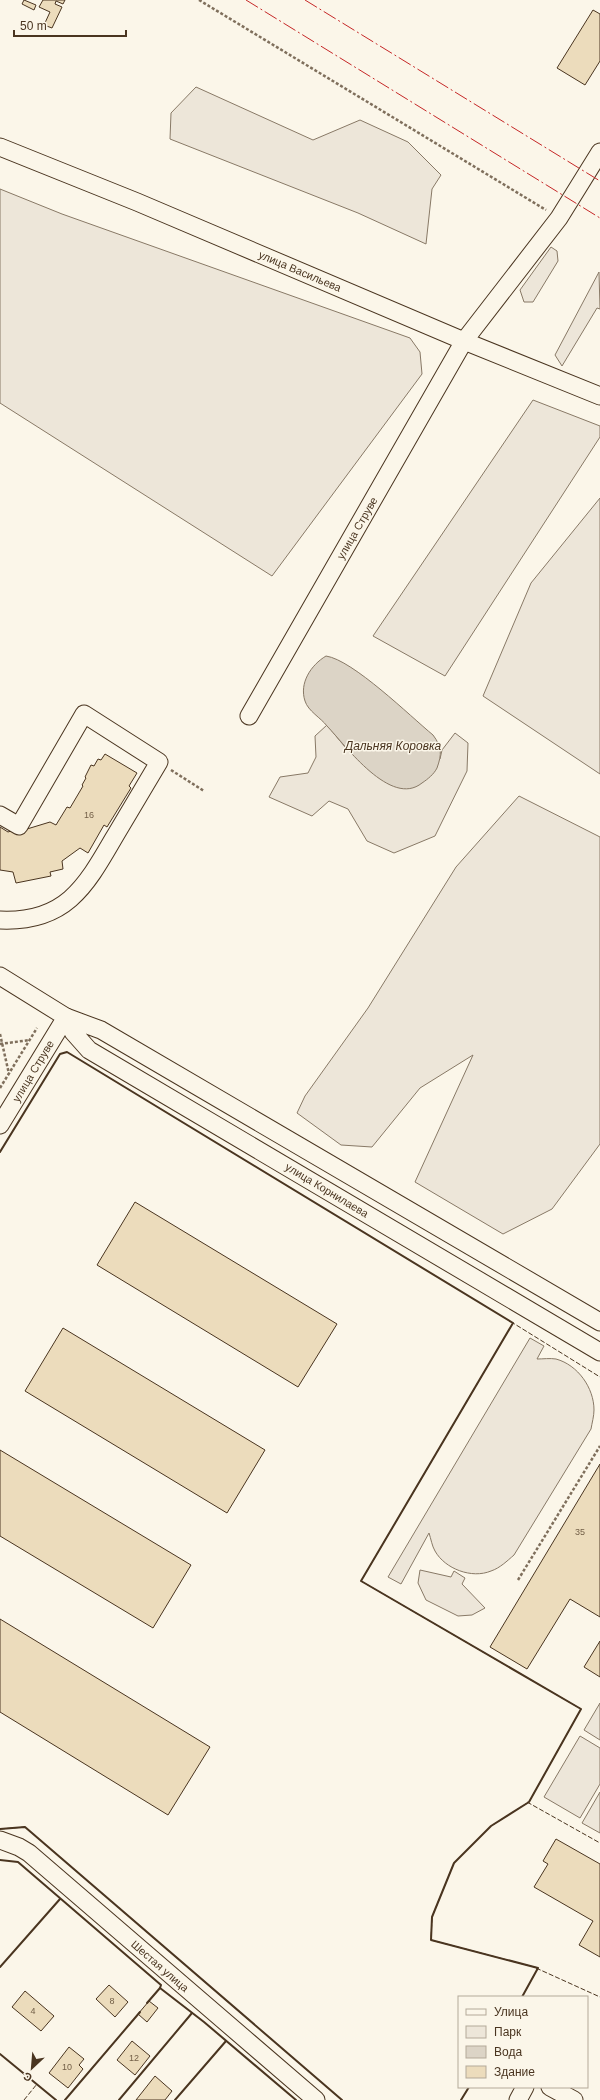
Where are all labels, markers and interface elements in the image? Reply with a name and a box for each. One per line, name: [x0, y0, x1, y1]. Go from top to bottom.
scale bar: [14, 12, 126, 38]
text: 50 m: [20, 19, 47, 33]
street label: улица Васильева: [257, 248, 344, 294]
street label: улица Струве: [334, 495, 380, 561]
water label: Дальняя Коровка: [343, 739, 442, 753]
house number: 16: [84, 810, 94, 820]
street label: улица Струве: [10, 1038, 56, 1104]
street label: улица Корнилаева: [283, 1160, 371, 1220]
house number: 35: [575, 1527, 585, 1537]
street label: Шестая улица: [129, 1938, 192, 1995]
house number: 8: [109, 1996, 115, 2006]
legend: [458, 1996, 588, 2088]
text: Улица: [494, 2005, 528, 2019]
house number: 4: [30, 2006, 36, 2016]
text: Парк: [494, 2025, 522, 2039]
text: Вода: [494, 2045, 522, 2059]
north arrow: [12, 2048, 52, 2088]
house number: 12: [129, 2053, 139, 2063]
house number: 10: [62, 2062, 72, 2072]
text: Здание: [494, 2065, 535, 2079]
text: С: [21, 2070, 34, 2084]

